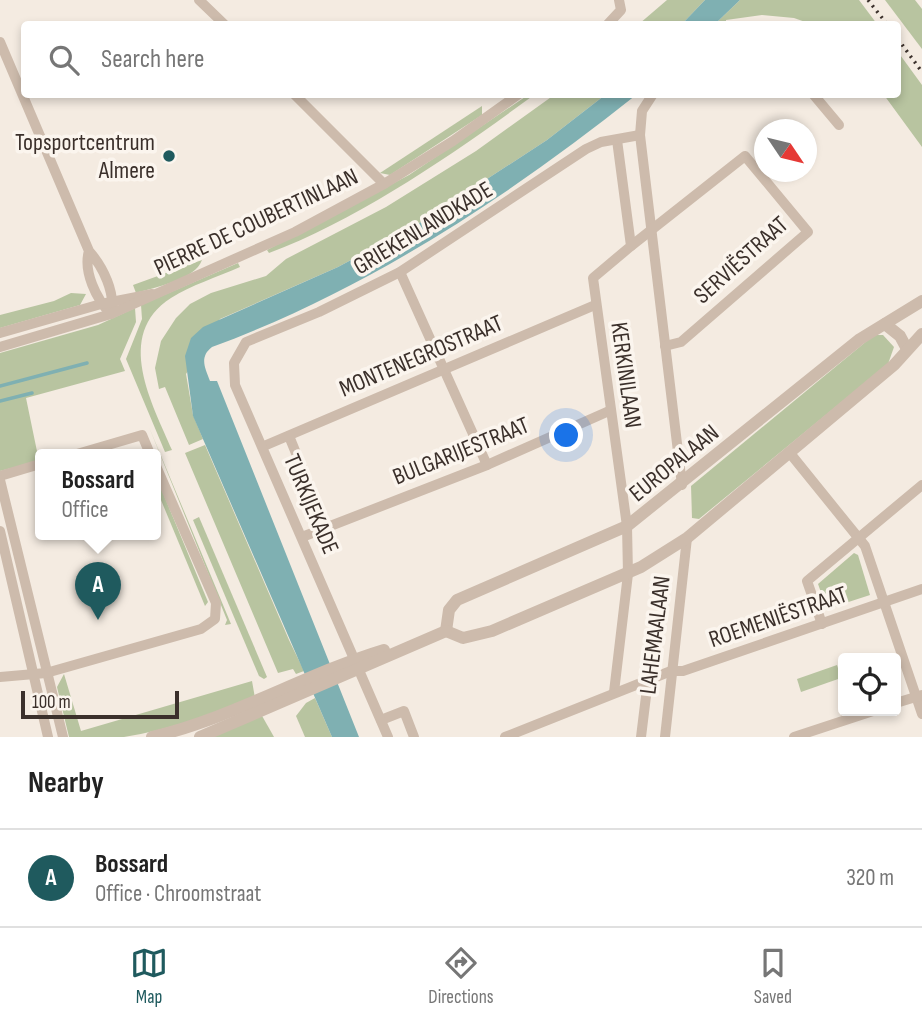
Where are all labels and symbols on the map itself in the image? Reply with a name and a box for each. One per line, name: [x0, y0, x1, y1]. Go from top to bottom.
north arrow: [754, 119, 817, 182]
place label: Topsportcentrum Almere: [15, 128, 155, 185]
marker: Topsportcentrum Almere: [161, 148, 177, 164]
street label: PIERRE DE COUBERTINLAAN: [149, 162, 363, 282]
street label: GRIEKENLANDKADE: [348, 175, 498, 281]
street label: SERVIËSTRAAT: [688, 210, 794, 310]
street label: MONTENEGROSTRAAT: [335, 308, 507, 404]
street label: KERKINILAAN: [604, 320, 648, 430]
street label: BULGARIJESTRAAT: [389, 410, 534, 491]
your location: [549, 418, 583, 452]
street label: EUROPALAAN: [623, 418, 725, 508]
street label: TURKIJEKADE: [277, 450, 345, 558]
pin: A: [75, 562, 121, 620]
street label: LAHEMAALAAN: [633, 574, 677, 696]
street label: ROEMENIËSTRAAT: [705, 580, 851, 654]
scale bar: [21, 688, 178, 720]

